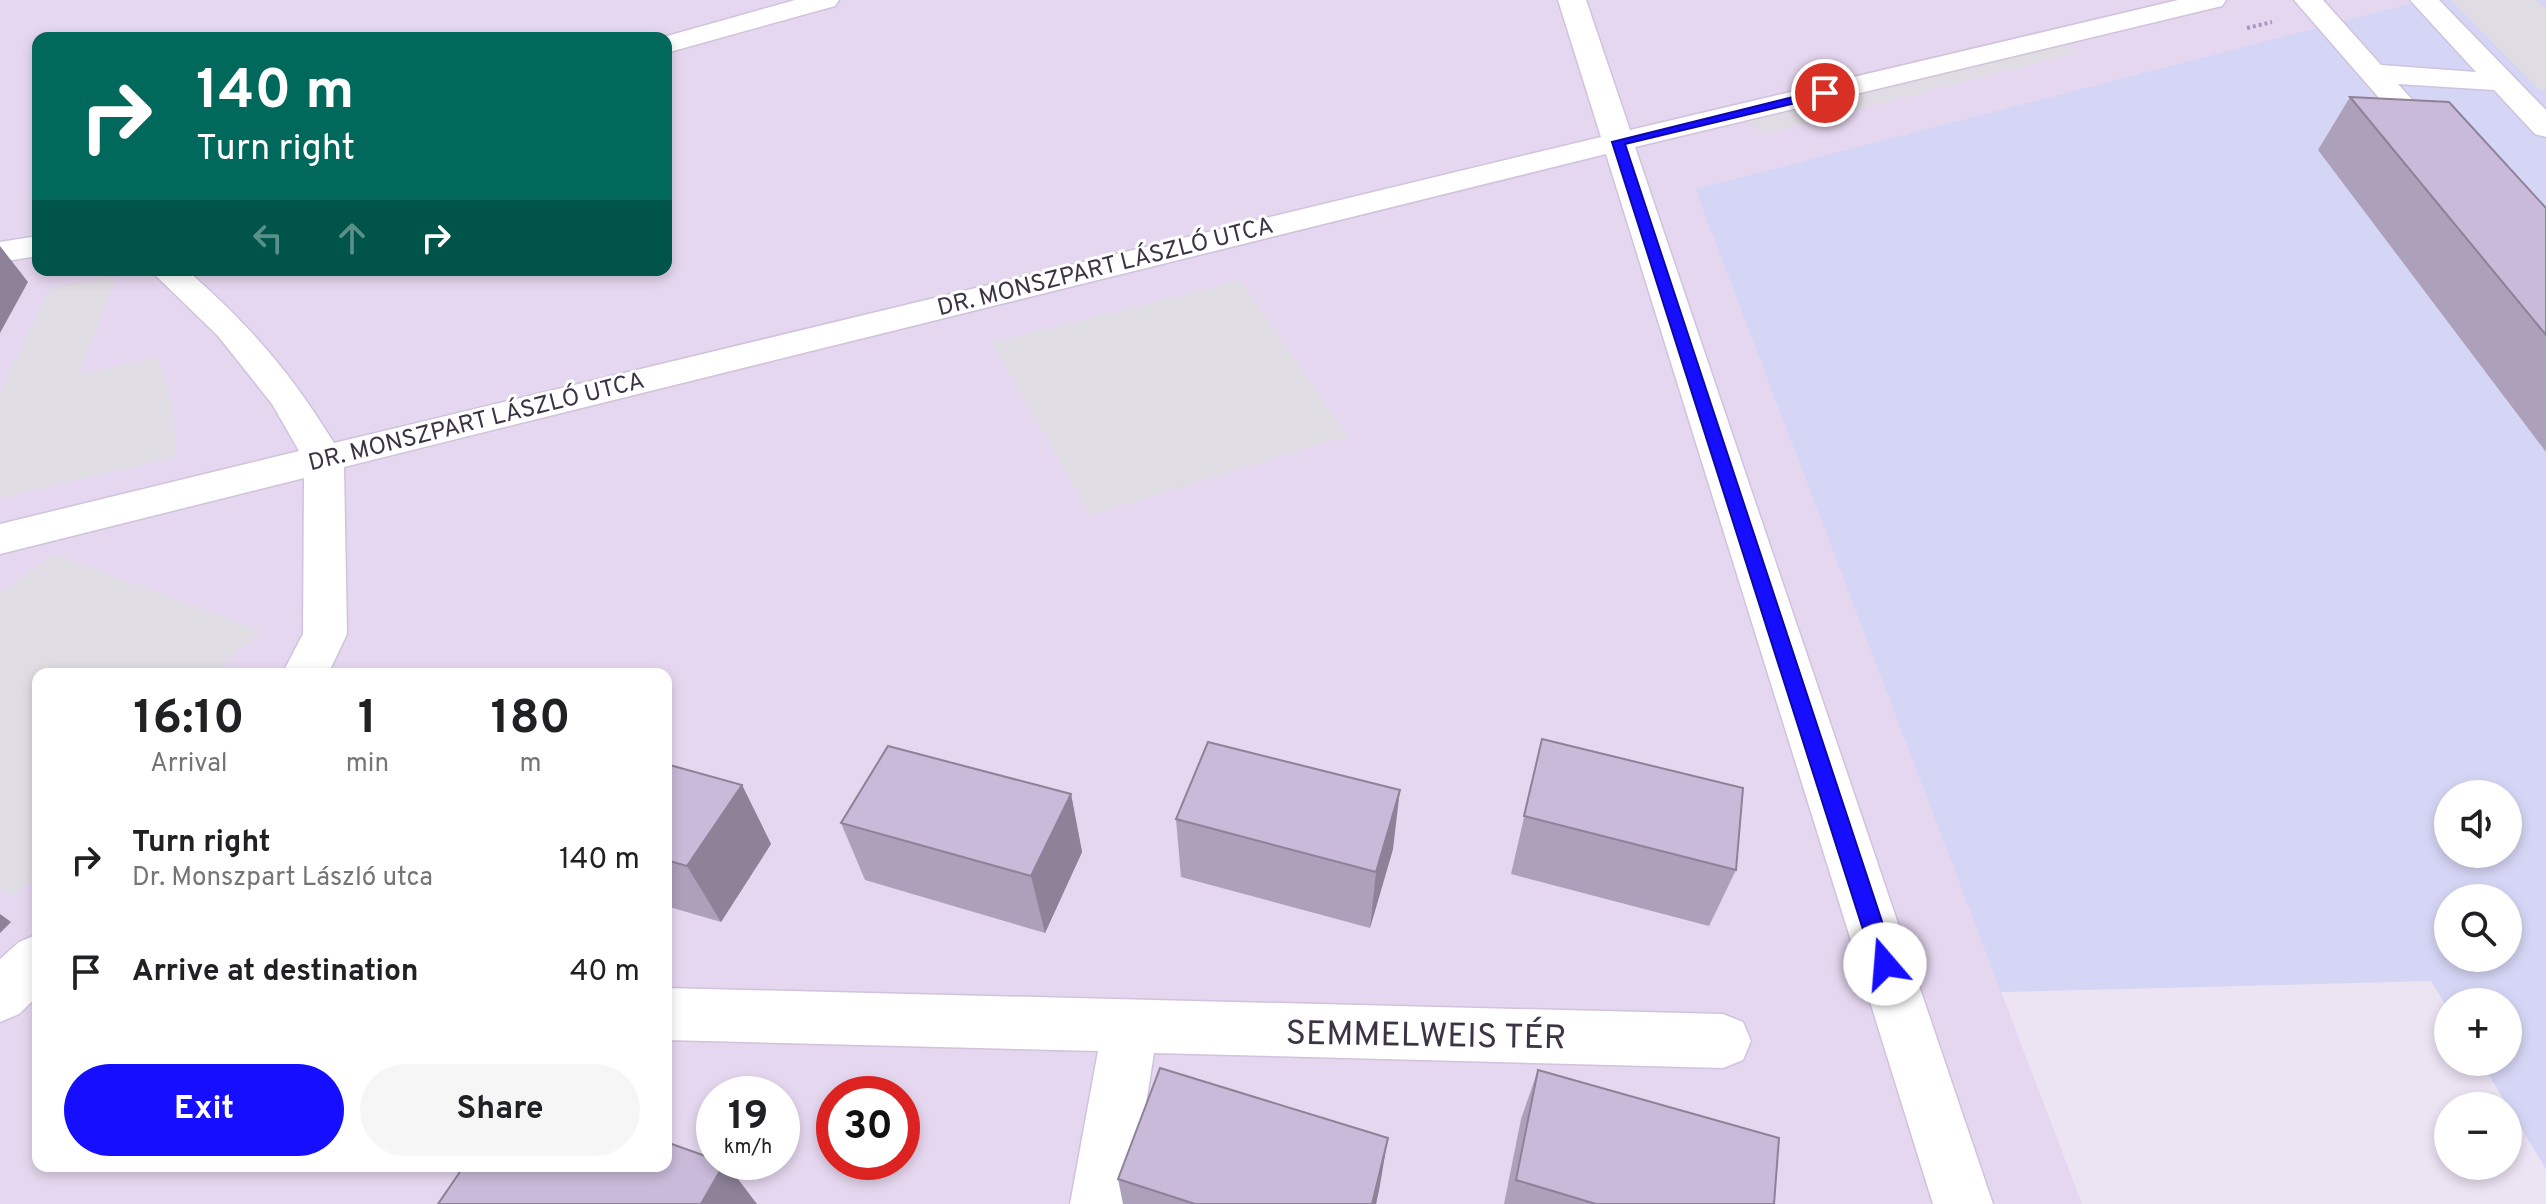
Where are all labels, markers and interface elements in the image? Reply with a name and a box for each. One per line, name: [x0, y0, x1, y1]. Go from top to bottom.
text: 140 m: [196, 58, 354, 128]
pin: [1791, 59, 1859, 127]
icon: right: [64, 64, 168, 168]
icon: arrive: [1803, 71, 1847, 115]
text: Turn right: [196, 127, 355, 173]
street label: DR. MONSZPART LÁSZLÓ UTCA: [934, 210, 1277, 324]
icon: left: [246, 216, 290, 260]
icon: ahead: [330, 216, 374, 260]
icon: right: [414, 216, 458, 260]
street label: DR. MONSZPART LÁSZLÓ UTCA: [305, 365, 648, 479]
text: 16:10: [133, 690, 244, 750]
text: 1: [358, 690, 377, 750]
text: 180: [490, 690, 571, 750]
text: Arrival: [150, 748, 228, 781]
text: min: [346, 748, 389, 781]
text: m: [520, 748, 542, 781]
map controls: [2434, 780, 2522, 1180]
button: sound: [2434, 780, 2522, 868]
text: Turn right: [132, 825, 270, 862]
icon: right: [64, 838, 108, 882]
text: 140 m: [559, 842, 640, 879]
text: Dr. Monszpart László utca: [132, 862, 433, 895]
button: search: [2434, 884, 2522, 972]
position arrow: [1843, 922, 1927, 1006]
icon: arrive: [64, 950, 108, 994]
text: Arrive at destination: [132, 954, 418, 991]
text: 40 m: [570, 954, 640, 991]
button: +: [2434, 988, 2522, 1076]
street label: SEMMELWEIS TÉR: [1285, 1012, 1567, 1061]
button: Exit: [64, 1064, 344, 1156]
button: Share: [360, 1064, 640, 1156]
speed limit sign: 30: [816, 1076, 920, 1180]
button: −: [2434, 1092, 2522, 1180]
text: 19: [728, 1093, 768, 1143]
text: km/h: [724, 1135, 772, 1161]

